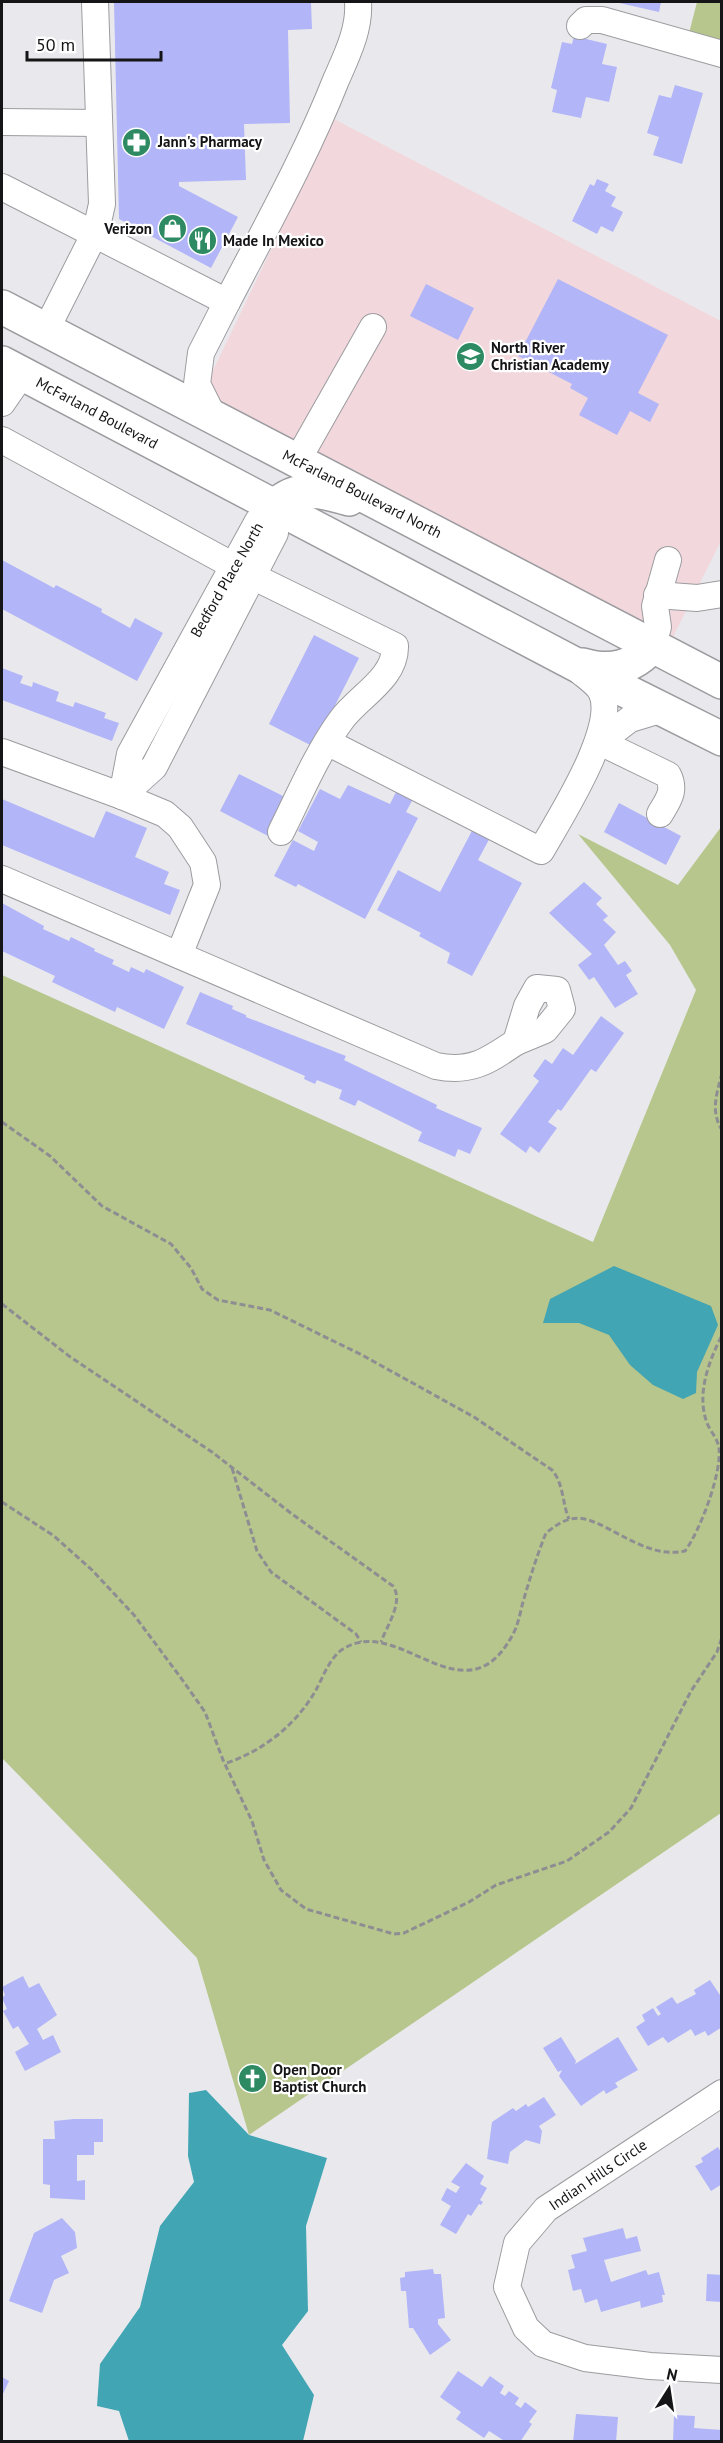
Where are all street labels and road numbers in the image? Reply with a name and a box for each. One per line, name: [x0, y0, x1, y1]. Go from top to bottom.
street label: McFarland Boulevard: [33, 372, 161, 453]
street label: McFarland Boulevard North: [279, 445, 445, 542]
street label: Bedford Place North: [186, 519, 267, 641]
street label: Indian Hills Circle: [545, 2135, 650, 2214]

